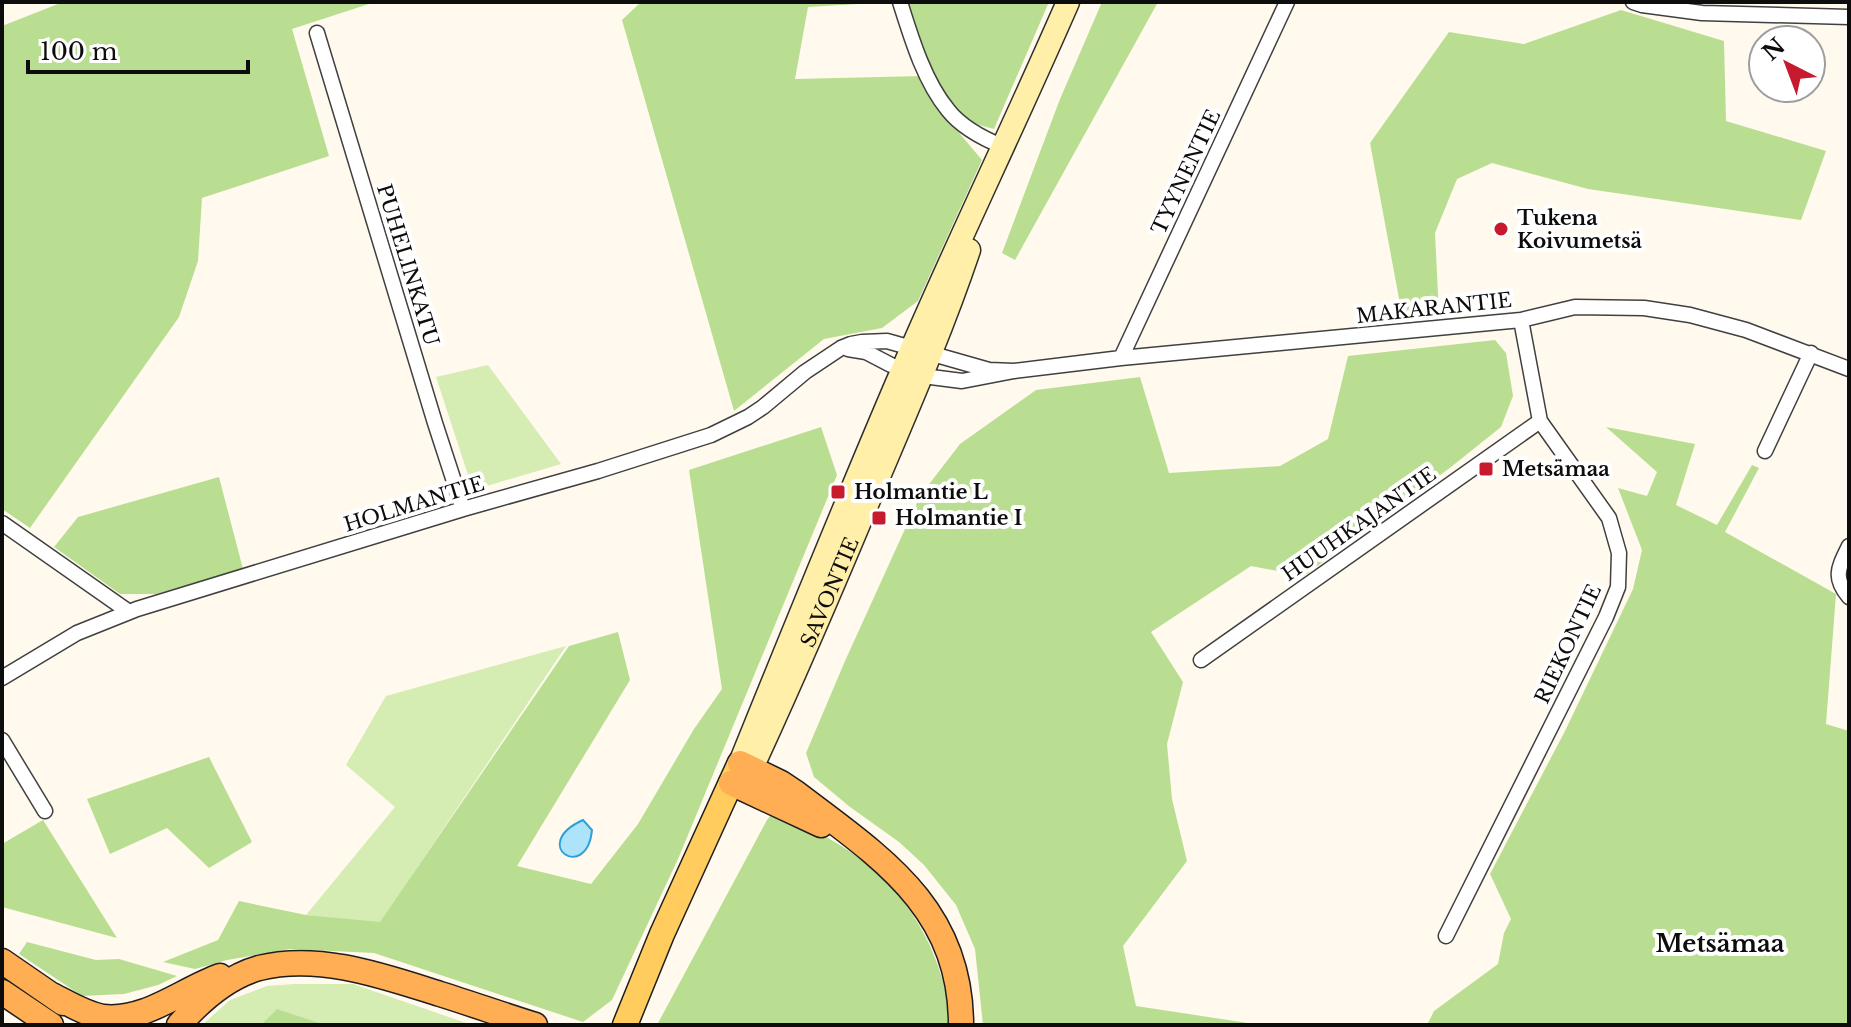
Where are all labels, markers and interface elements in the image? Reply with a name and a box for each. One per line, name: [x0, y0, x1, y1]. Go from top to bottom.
scale bar: [28, 24, 248, 74]
north arrow: [1747, 24, 1827, 104]
text: N: [1757, 32, 1791, 66]
text: 100 m: [40, 37, 118, 66]
street label: TYYNENTIE: [1147, 106, 1225, 238]
street label: PUHELINKATU: [372, 181, 444, 349]
place label: Tukena Koivumetsä: [1517, 206, 1643, 253]
marker: Tukena Koivumetsä: [1492, 220, 1510, 238]
street label: MAKARANTIE: [1355, 288, 1513, 328]
place label: Metsämaa: [1502, 457, 1610, 481]
marker: Metsämaa: [1477, 460, 1495, 478]
street label: HUUHKAJANTIE: [1277, 462, 1441, 586]
street label: HOLMANTIE: [341, 471, 487, 537]
place label: Holmantie L: [854, 480, 988, 504]
marker: Holmantie L: [829, 483, 847, 501]
place label: Holmantie I: [895, 506, 1022, 530]
marker: Holmantie I: [870, 509, 888, 527]
street label: SAVONTIE: [796, 534, 864, 651]
street label: RIEKONTIE: [1530, 581, 1606, 707]
district label: Metsämaa: [1655, 929, 1785, 958]

